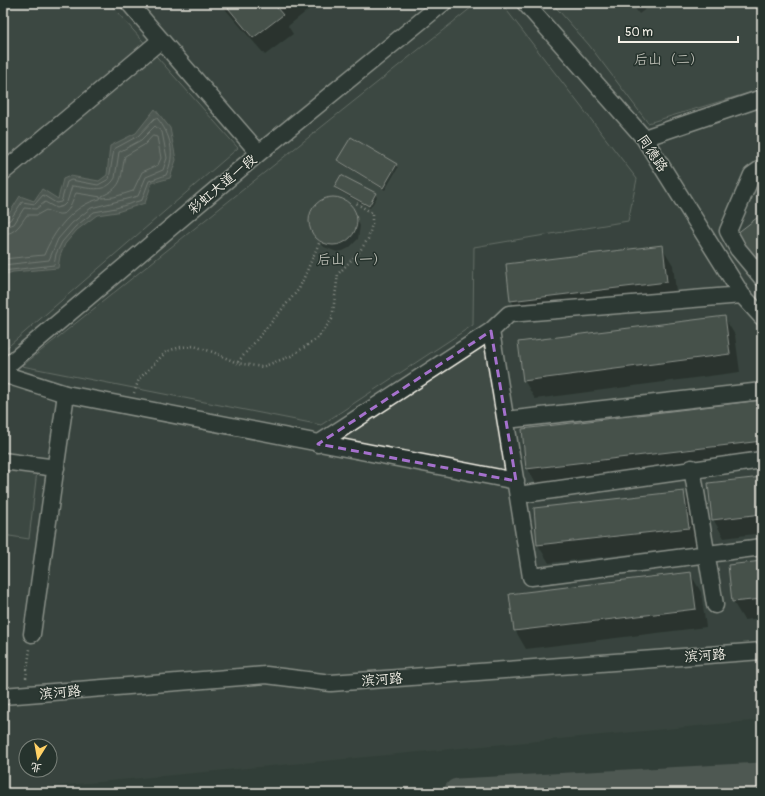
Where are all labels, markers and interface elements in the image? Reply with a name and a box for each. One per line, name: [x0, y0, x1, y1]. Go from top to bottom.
scale bar: [619, 18, 738, 44]
text: 50 m: [625, 25, 653, 40]
park label: 后山（二）: [634, 51, 704, 68]
street label: 同德路: [634, 131, 671, 175]
street label: 彩虹大道一段: [185, 151, 260, 218]
park label: 后山（一）: [317, 251, 387, 268]
street label: 滨河路: [683, 646, 727, 665]
street label: 滨河路: [360, 670, 404, 689]
street label: 滨河路: [38, 682, 82, 703]
north arrow: [18, 738, 58, 778]
text: 北: [30, 760, 43, 775]

